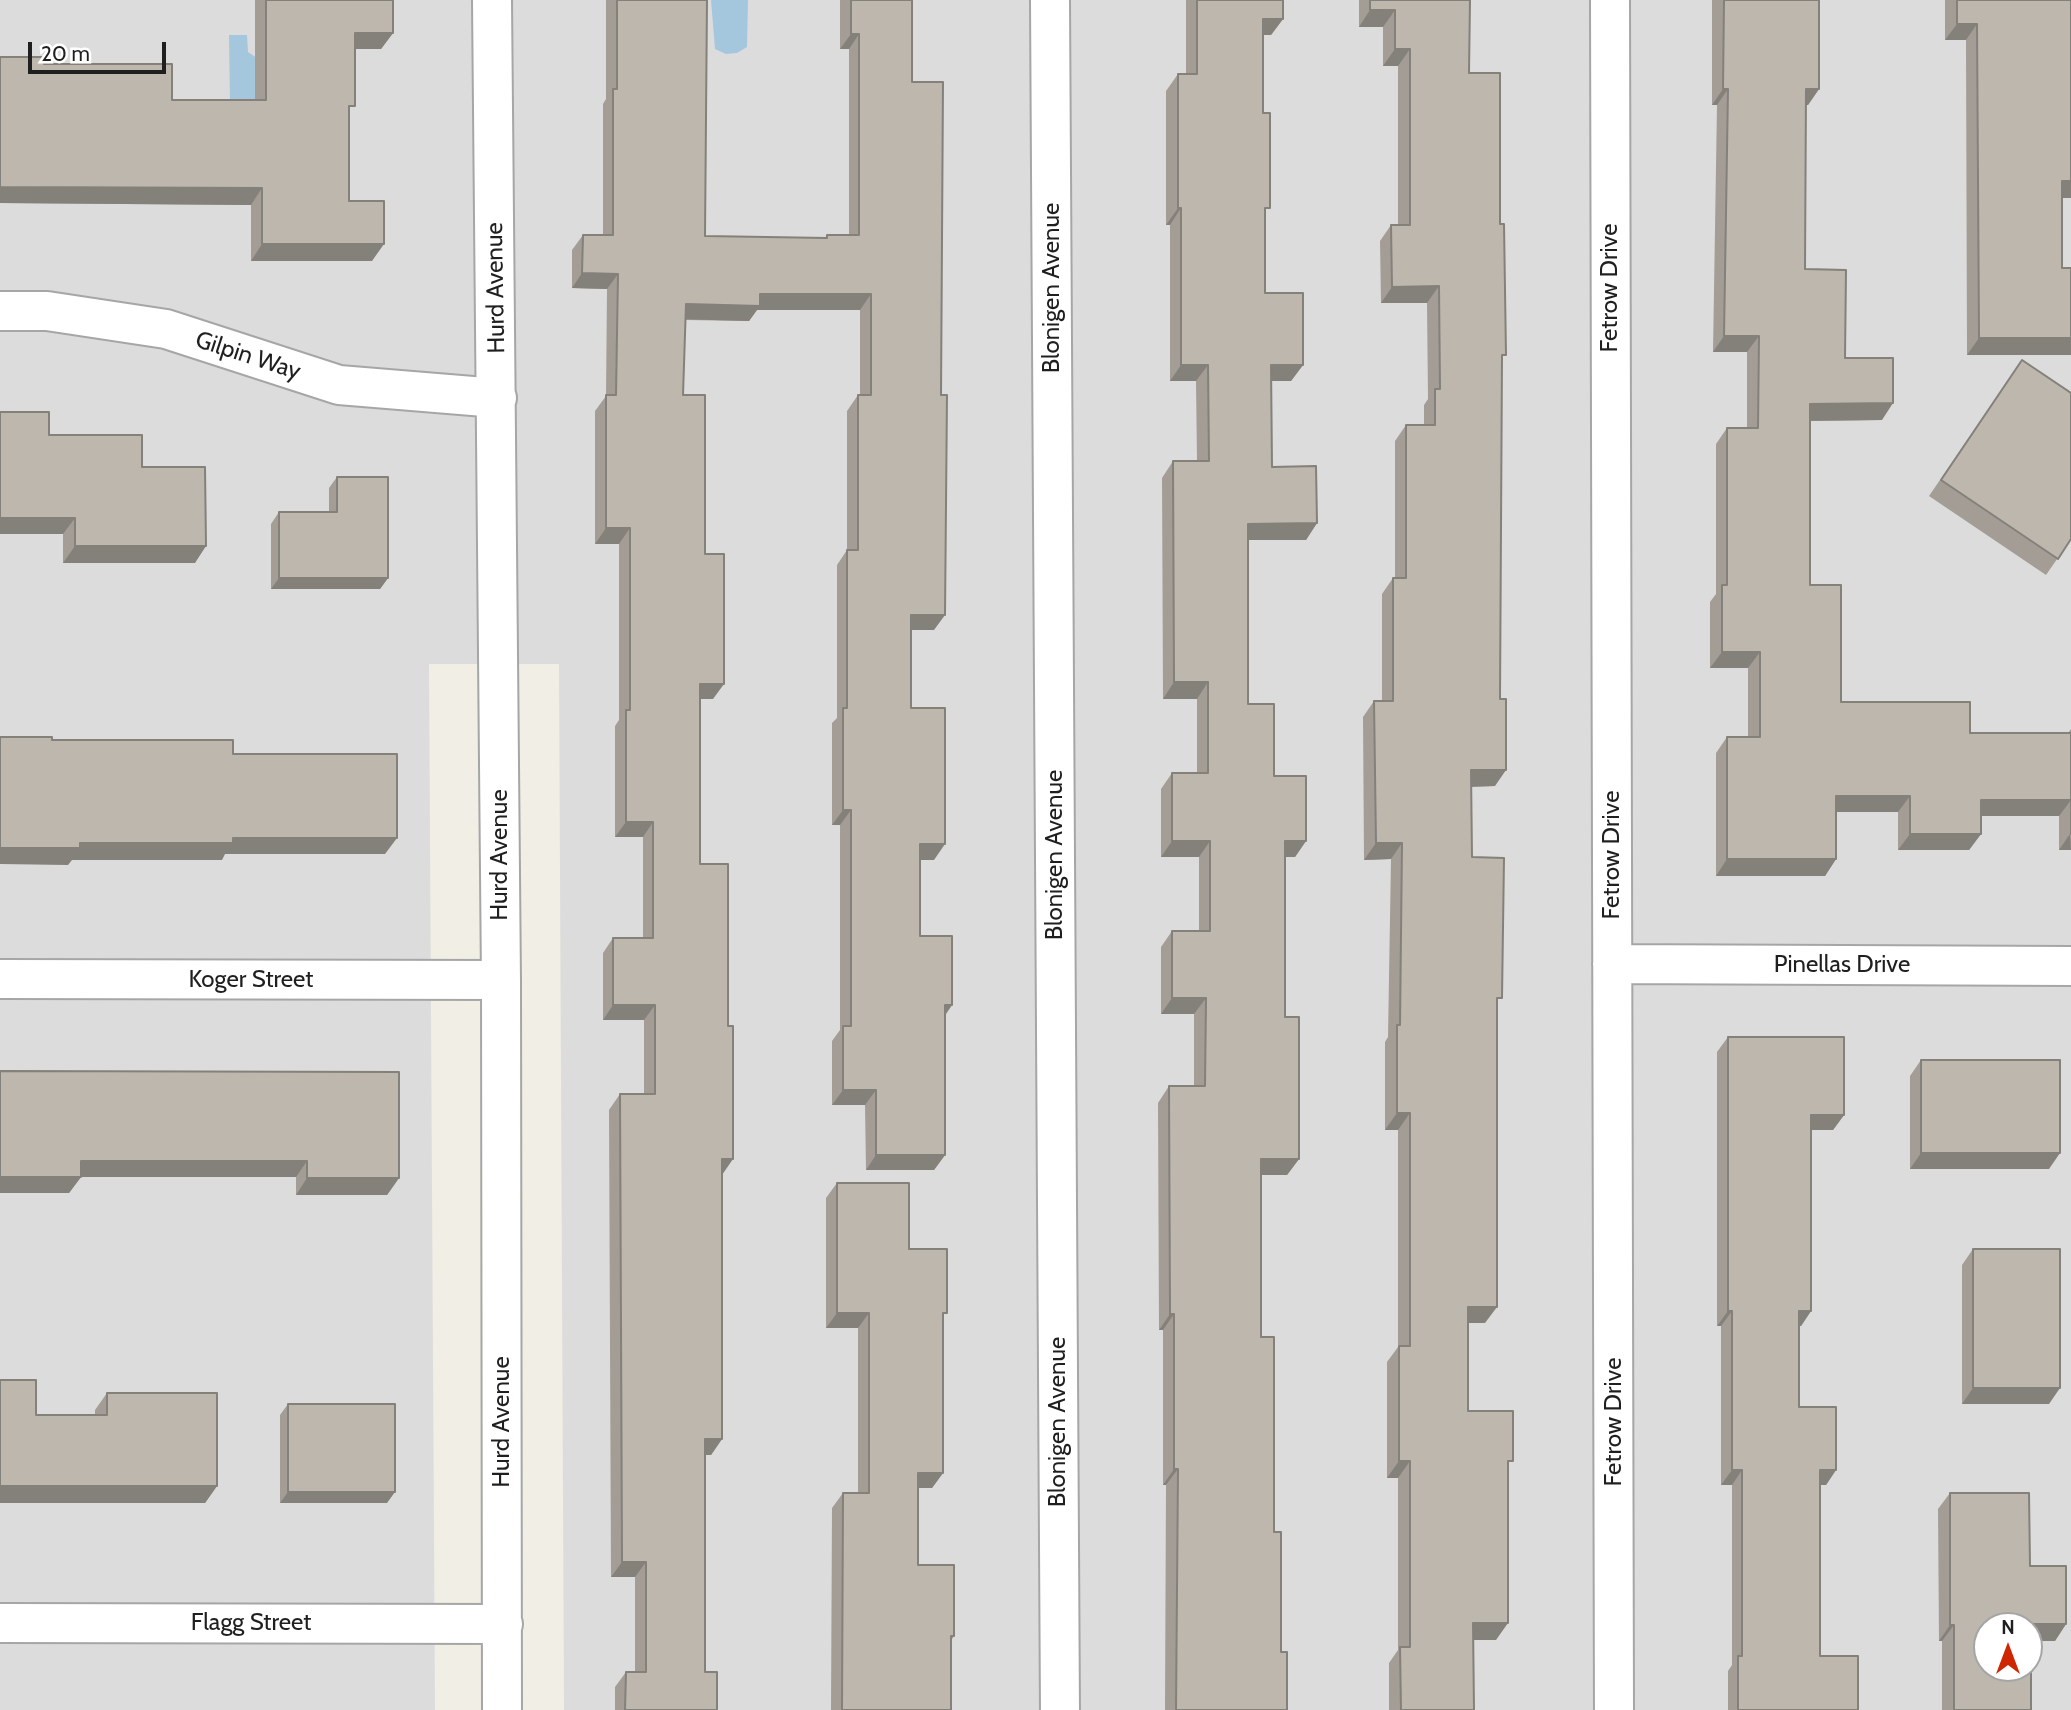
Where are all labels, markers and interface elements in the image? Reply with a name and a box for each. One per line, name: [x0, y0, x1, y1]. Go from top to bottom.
scale bar: [32, 28, 170, 72]
text: 20 m: [41, 41, 90, 66]
street label: Blonigen Avenue: [1038, 203, 1066, 373]
street label: Hurd Avenue: [480, 222, 512, 354]
street label: Fetrow Drive: [1596, 224, 1624, 352]
street label: Gilpin Way: [192, 325, 304, 387]
street label: Blonigen Avenue: [1041, 770, 1069, 940]
street label: Hurd Avenue: [486, 789, 514, 921]
street label: Fetrow Drive: [1598, 791, 1626, 919]
street label: Pinellas Drive: [1774, 951, 1910, 979]
street label: Koger Street: [189, 966, 313, 994]
street label: Blonigen Avenue: [1044, 1337, 1072, 1507]
street label: Hurd Avenue: [488, 1356, 516, 1488]
street label: Fetrow Drive: [1600, 1358, 1628, 1486]
street label: Flagg Street: [191, 1609, 311, 1637]
north arrow: [1973, 1612, 2043, 1682]
text: N: [2001, 1616, 2015, 1639]

